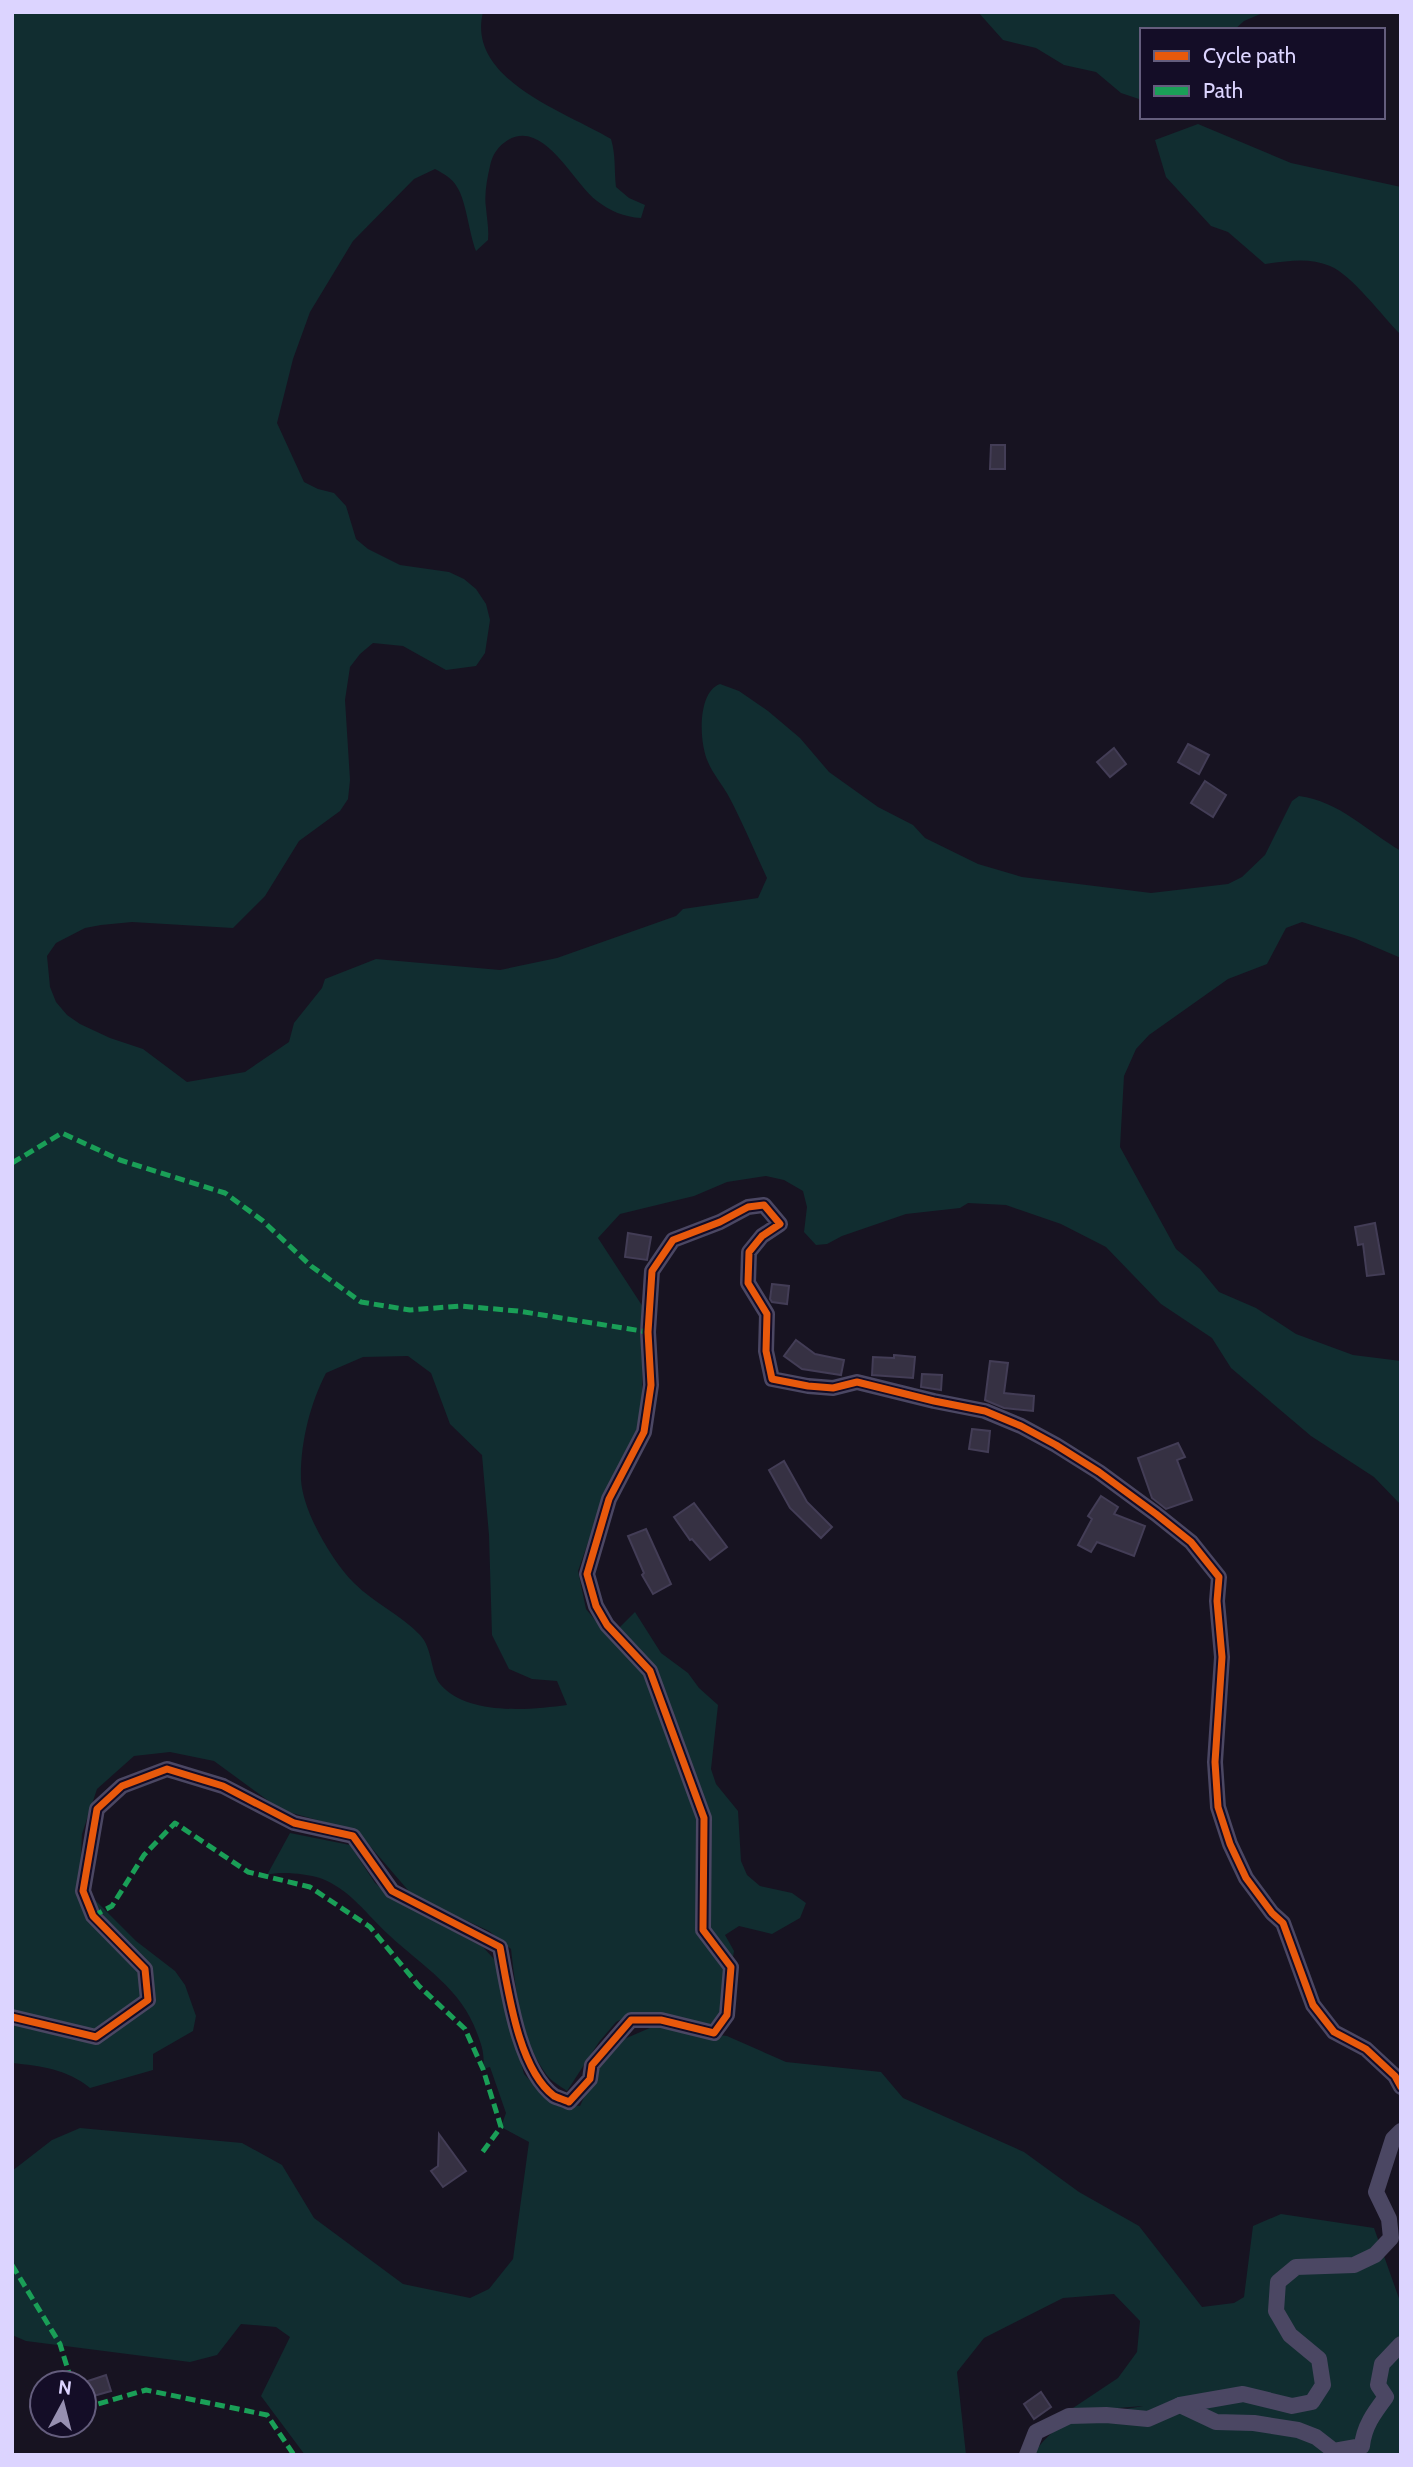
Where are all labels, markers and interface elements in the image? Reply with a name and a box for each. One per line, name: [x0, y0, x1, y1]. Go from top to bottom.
legend: [1140, 28, 1385, 119]
text: Cycle path: [1203, 43, 1296, 68]
text: Path: [1203, 78, 1243, 103]
north arrow: [28, 2369, 98, 2439]
text: N: [57, 2375, 73, 2400]

